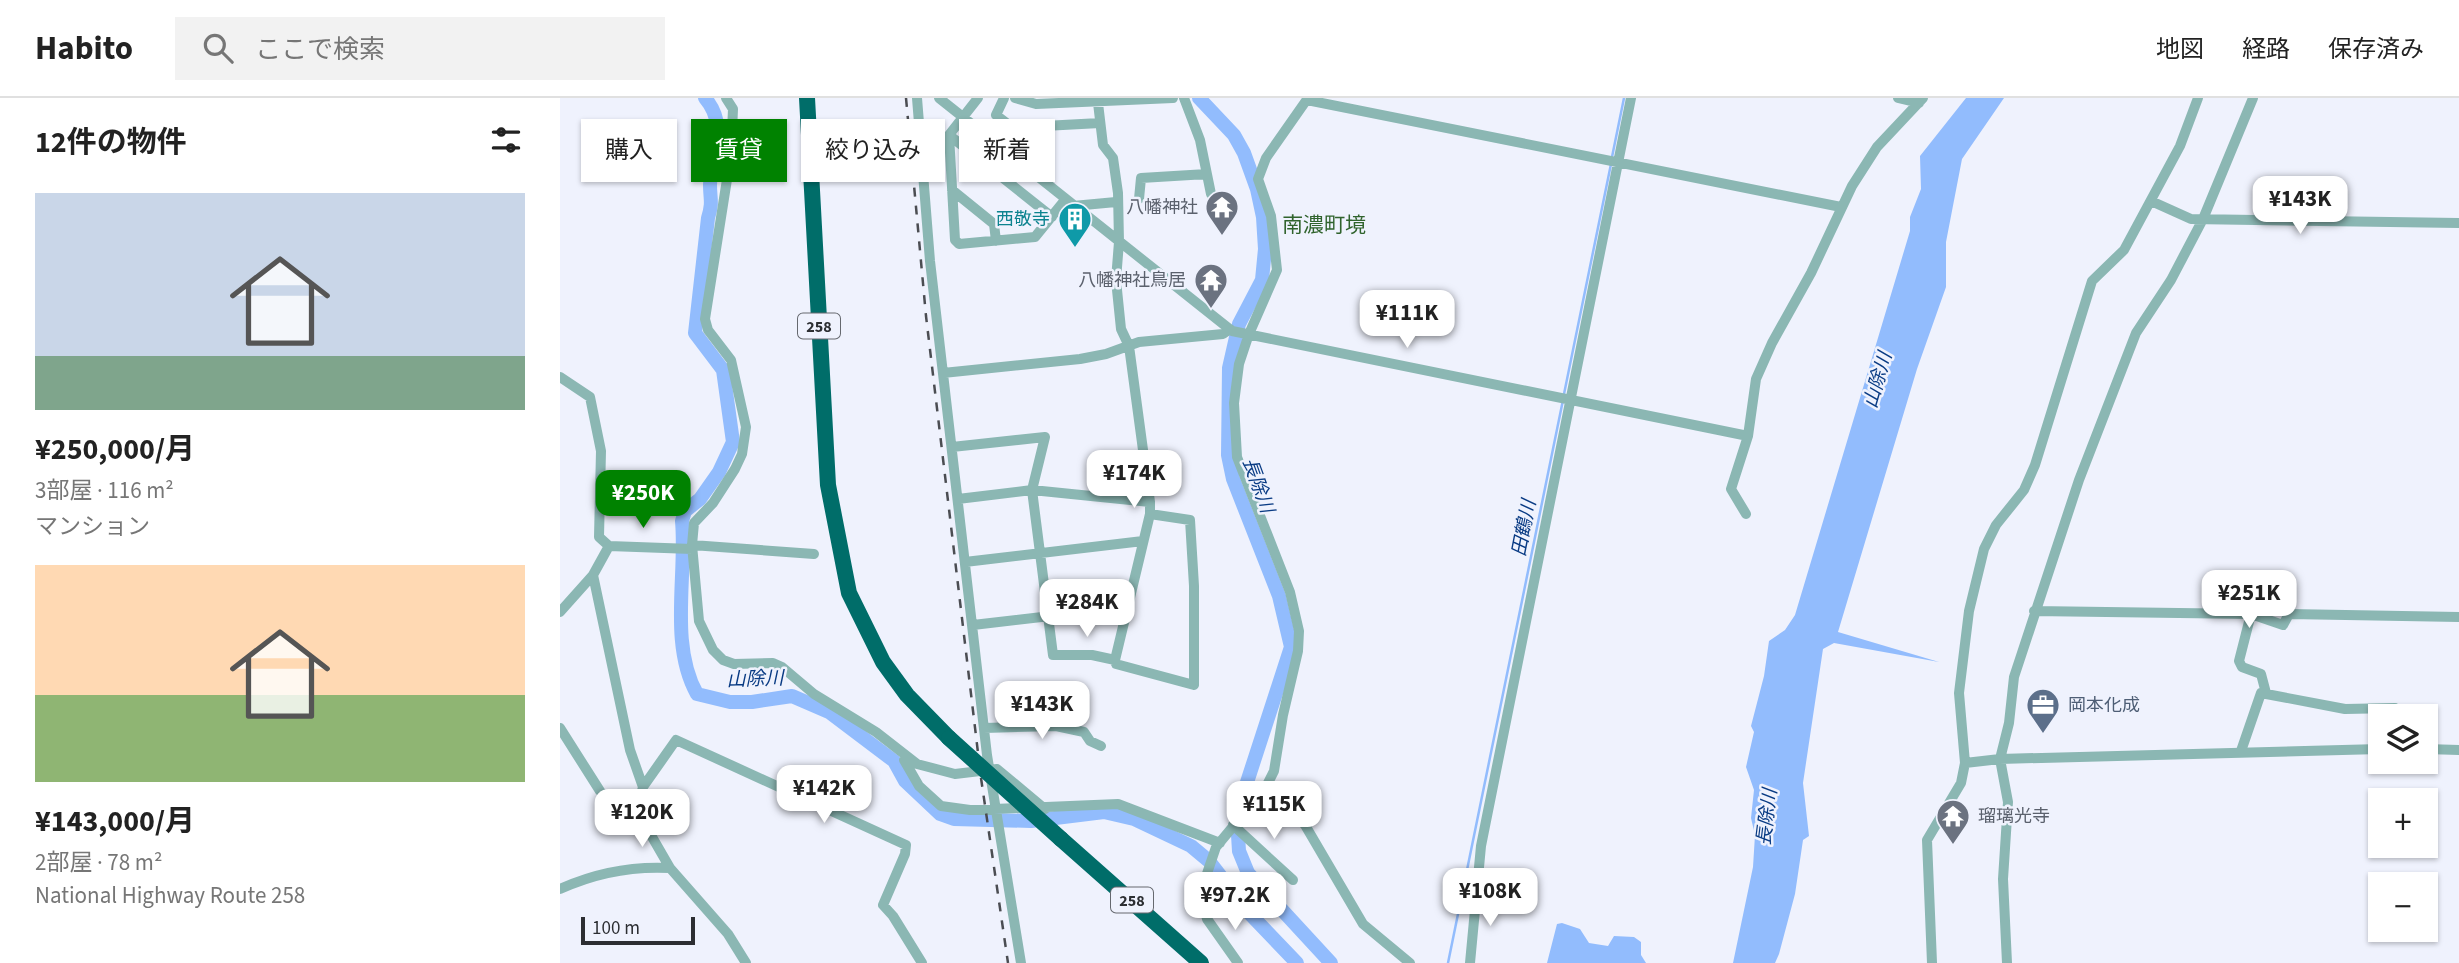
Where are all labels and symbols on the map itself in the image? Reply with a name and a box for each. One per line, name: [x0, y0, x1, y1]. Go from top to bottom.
pin: ¥143K: [2251, 176, 2349, 236]
temple icon: 八幡神社: [1203, 188, 1241, 237]
place label: 八幡神社: [1126, 195, 1198, 220]
building icon: 西敬寺: [1056, 200, 1094, 249]
place label: 西敬寺: [996, 207, 1050, 232]
district label: 南濃町境: [1282, 210, 1366, 240]
temple icon: 八幡神社鳥居: [1192, 261, 1230, 310]
place label: 八幡神社鳥居: [1078, 268, 1186, 293]
pin: ¥111K: [1358, 290, 1456, 350]
road number: 258: [798, 314, 840, 338]
water label: 山除川: [1858, 347, 1900, 412]
pin: ¥174K: [1085, 450, 1183, 510]
water label: 長除川: [1235, 454, 1281, 519]
pin: ¥250K: [594, 470, 692, 530]
water label: 田鶴川: [1506, 496, 1544, 559]
pin: ¥251K: [2200, 570, 2298, 630]
pin: ¥284K: [1038, 580, 1136, 639]
water label: 山除川: [726, 665, 786, 694]
pin: ¥143K: [993, 682, 1091, 741]
office icon: 岡本化成: [2024, 686, 2062, 735]
place label: 岡本化成: [2068, 693, 2140, 718]
pin: ¥142K: [775, 766, 873, 825]
pin: ¥115K: [1225, 782, 1323, 841]
water label: 長除川: [1751, 785, 1785, 847]
pin: ¥120K: [593, 790, 691, 849]
temple icon: 瑠璃光寺: [1934, 797, 1972, 846]
place label: 瑠璃光寺: [1978, 804, 2050, 829]
pin: ¥108K: [1441, 868, 1539, 928]
pin: ¥97.2K: [1178, 872, 1292, 932]
road number: 258: [1111, 888, 1153, 912]
scale bar: [581, 914, 695, 946]

